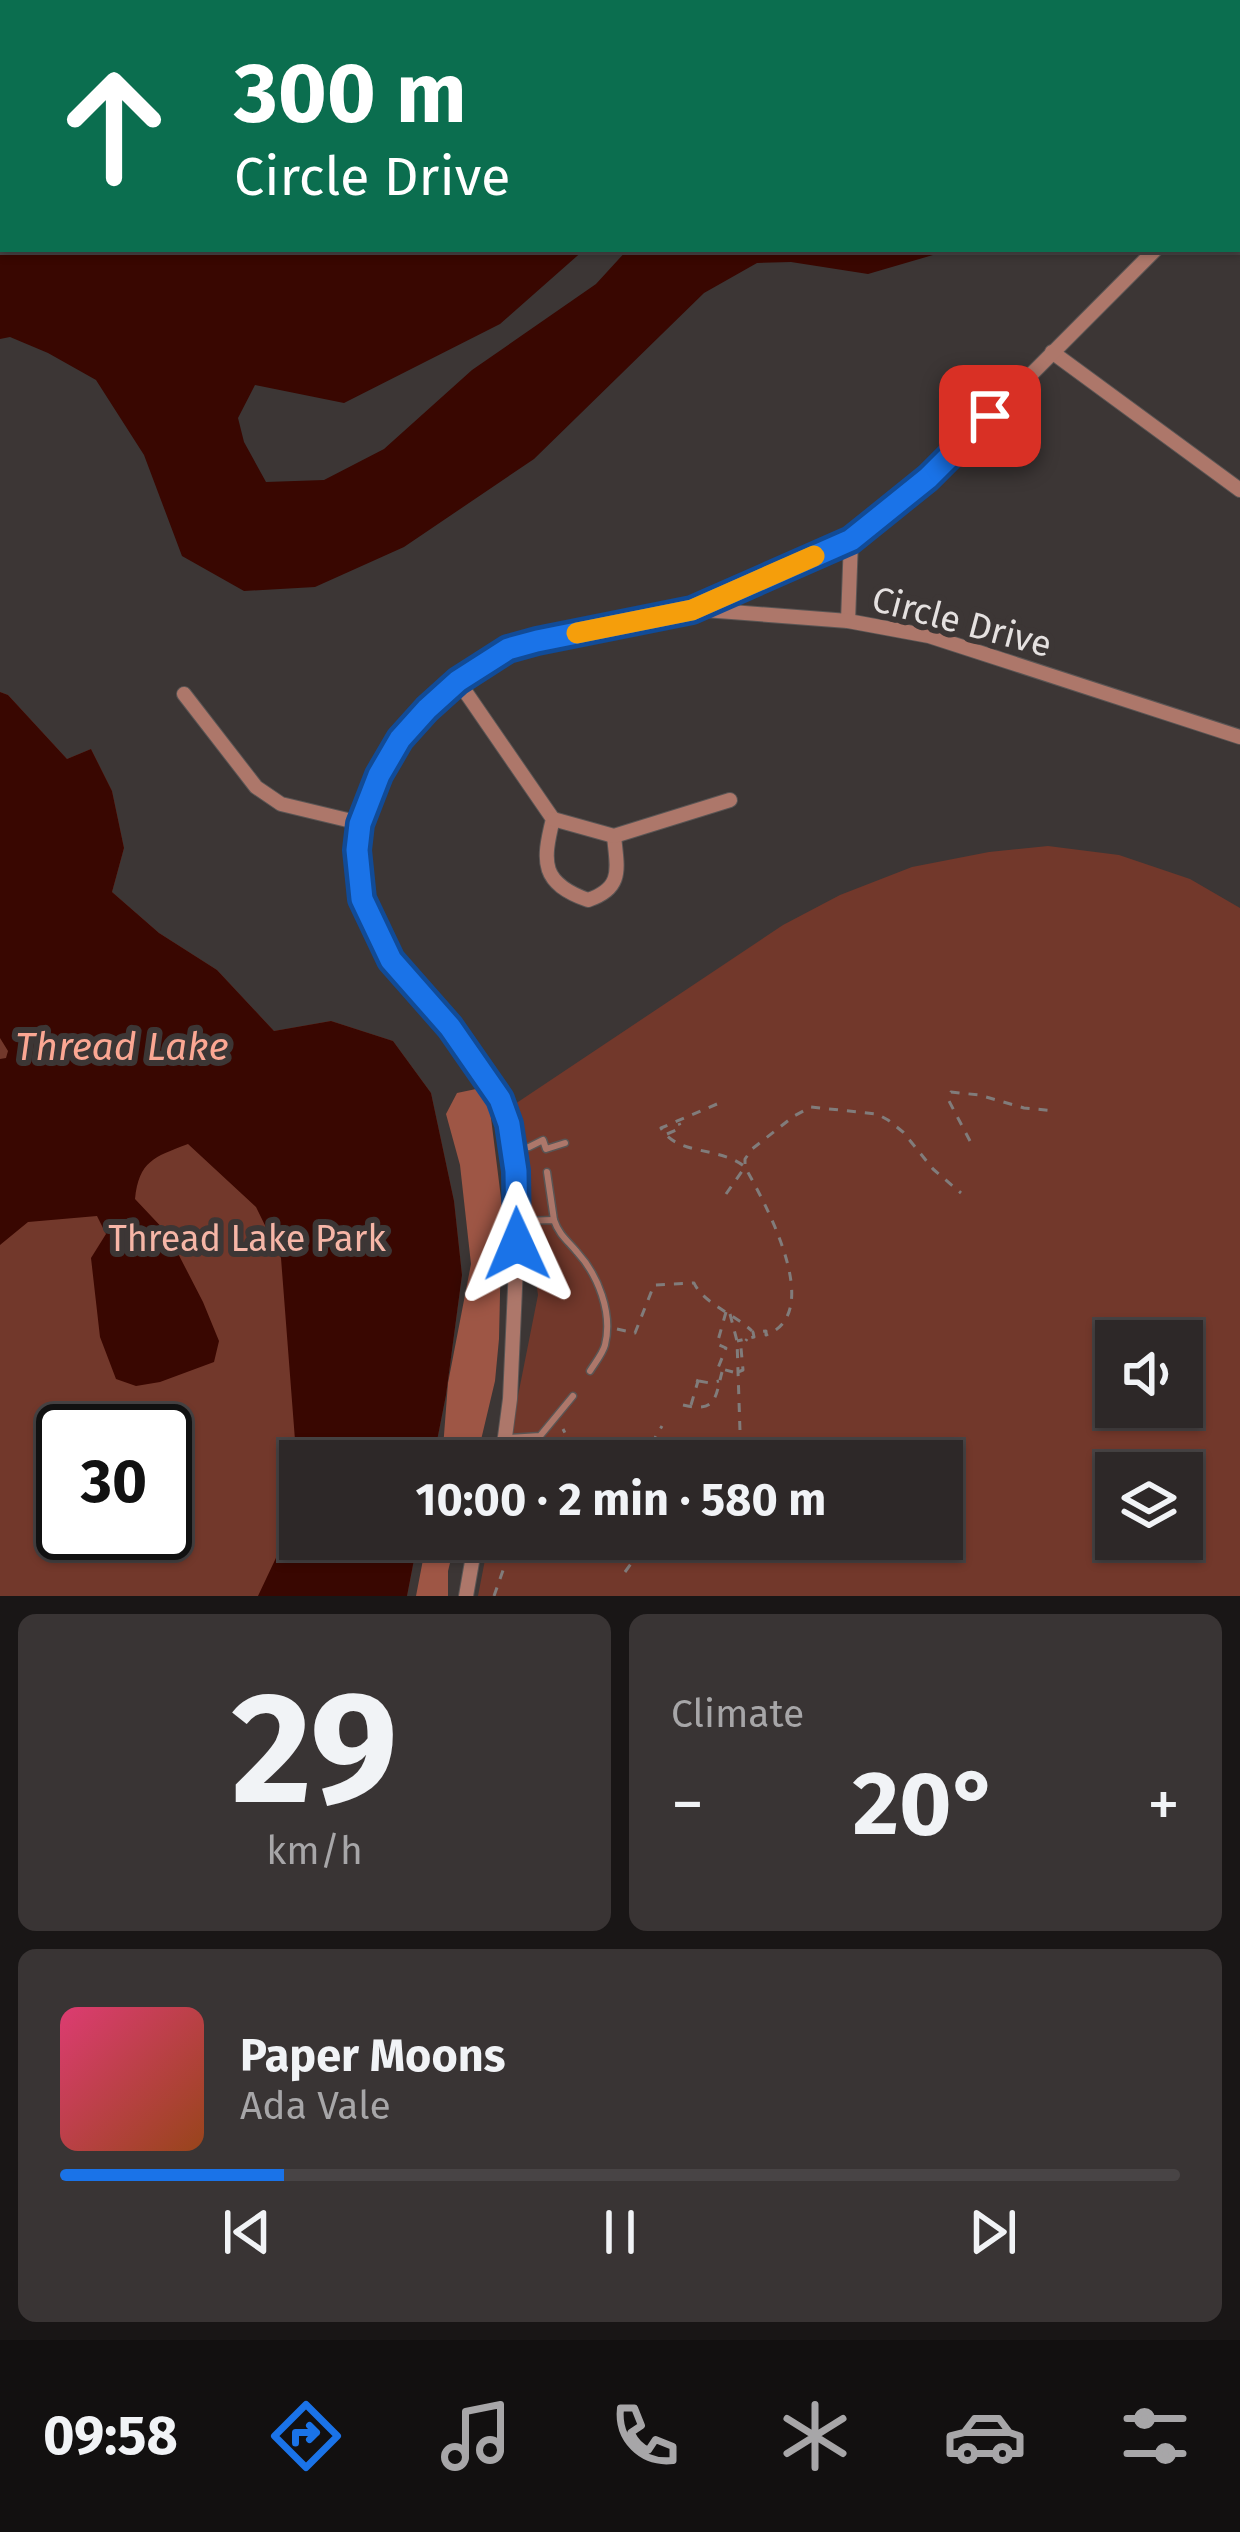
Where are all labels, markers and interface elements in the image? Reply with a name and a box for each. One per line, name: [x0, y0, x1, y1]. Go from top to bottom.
text: 300 m: [234, 43, 467, 144]
icon: ahead: [36, 48, 192, 204]
text: Circle Drive: [234, 145, 510, 209]
pin: [939, 365, 1041, 467]
icon: arrive: [957, 383, 1023, 449]
street label: Circle Drive: [867, 577, 1056, 667]
water label: Thread Lake: [15, 1024, 229, 1070]
position arrow: [454, 1181, 580, 1307]
park label: Thread Lake Park: [108, 1217, 386, 1261]
map controls: [1095, 1320, 1203, 1560]
button: sound: [1095, 1320, 1203, 1428]
speed limit sign: 30: [36, 1404, 192, 1560]
button: layers: [1095, 1452, 1203, 1560]
text: 10:00 · 2 min · 580 m: [416, 1473, 826, 1527]
text: 29: [231, 1656, 398, 1843]
text: Climate: [671, 1691, 804, 1737]
text: 20°: [852, 1750, 999, 1858]
text: −: [671, 1765, 704, 1844]
text: +: [1147, 1765, 1180, 1844]
text: km/h: [266, 1828, 363, 1874]
text: Paper Moons: [240, 2029, 505, 2083]
text: Ada Vale: [240, 2083, 391, 2129]
icon: previous: [214, 2199, 280, 2265]
icon: pause: [587, 2199, 653, 2265]
icon: next: [960, 2199, 1026, 2265]
icon: directions: [264, 2394, 348, 2478]
icon: music: [434, 2394, 518, 2478]
icon: phone: [603, 2394, 687, 2478]
icon: climate: [773, 2394, 857, 2478]
icon: car: [943, 2394, 1027, 2478]
icon: filters: [1113, 2394, 1197, 2478]
text: 09:58: [43, 2404, 178, 2468]

